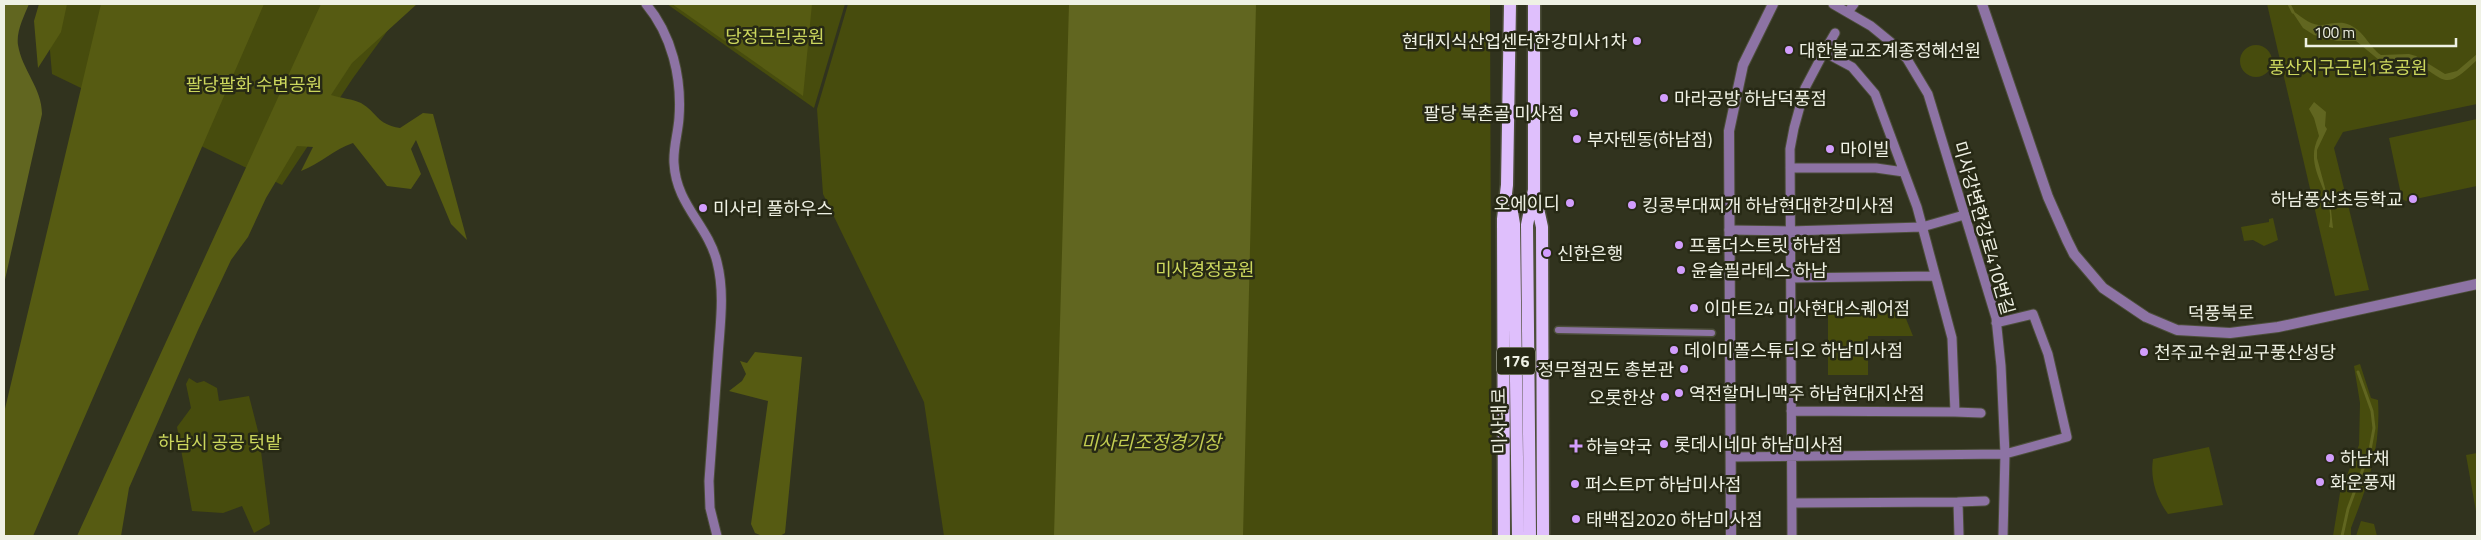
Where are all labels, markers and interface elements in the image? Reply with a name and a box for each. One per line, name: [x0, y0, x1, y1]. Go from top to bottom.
scale bar: [2306, 15, 2456, 47]
text: 100 m: [2314, 21, 2355, 44]
park label: 당정근린공원: [725, 23, 825, 50]
place label: 현대지식산업센터한강미사1차: [1402, 28, 1627, 55]
marker: 현대지식산업센터한강미사1차: [1631, 35, 1643, 47]
place label: 대한불교조계종정혜선원: [1799, 37, 1981, 64]
marker: 대한불교조계종정혜선원: [1783, 44, 1795, 56]
park label: 풍산지구근린1호공원: [2268, 54, 2428, 81]
park label: 팔당팔화 수변공원: [186, 71, 322, 98]
place label: 마라공방 하남덕풍점: [1674, 85, 1827, 112]
marker: 마라공방 하남덕풍점: [1658, 92, 1670, 104]
place label: 팔당 북촌골 미사점: [1424, 100, 1564, 127]
marker: 팔당 북촌골 미사점: [1568, 107, 1580, 119]
place label: 부자텐동(하남점): [1587, 126, 1712, 153]
marker: 부자텐동(하남점): [1571, 133, 1583, 145]
place label: 마이빌: [1840, 136, 1890, 163]
street label: 미사강변한강로410번길: [1946, 138, 2022, 318]
marker: 마이빌: [1824, 143, 1836, 155]
place label: 하남풍산초등학교: [2271, 186, 2403, 213]
place label: 오에이디: [1494, 190, 1560, 217]
place label: 킹콩부대찌개 하남현대한강미사점: [1642, 192, 1894, 219]
marker: 하남풍산초등학교: [2407, 193, 2419, 205]
place label: 미사리 풀하우스: [713, 195, 833, 222]
marker: 오에이디: [1564, 197, 1576, 209]
marker: 킹콩부대찌개 하남현대한강미사점: [1626, 199, 1638, 211]
marker: 미사리 풀하우스: [697, 202, 709, 214]
place label: 프롬더스트릿 하남점: [1689, 232, 1842, 259]
marker: 프롬더스트릿 하남점: [1673, 239, 1685, 251]
place label: 신한은행: [1557, 240, 1623, 267]
marker: 신한은행: [1541, 247, 1553, 259]
park label: 미사경정공원: [1155, 256, 1255, 283]
place label: 윤슬필라테스 하남: [1691, 257, 1827, 284]
marker: 윤슬필라테스 하남: [1675, 264, 1687, 276]
place label: 이마트24 미사현대스퀘어점: [1704, 295, 1910, 322]
street label: 덕풍북로: [2188, 299, 2254, 327]
marker: 이마트24 미사현대스퀘어점: [1688, 302, 1700, 314]
place label: 데이미폴스튜디오 하남미사점: [1684, 337, 1903, 364]
place label: 천주교수원교구풍산성당: [2154, 339, 2336, 366]
marker: 데이미폴스튜디오 하남미사점: [1668, 344, 1680, 356]
marker: 천주교수원교구풍산성당: [2138, 346, 2150, 358]
road number: 176: [1497, 348, 1535, 374]
place label: 정무절권도 총본관: [1538, 356, 1674, 383]
marker: 정무절권도 총본관: [1678, 363, 1690, 375]
place label: 역전할머니맥주 하남현대지산점: [1689, 380, 1925, 407]
place label: 오롯한상: [1589, 384, 1655, 411]
marker: 역전할머니맥주 하남현대지산점: [1673, 387, 1685, 399]
street label: 미사대로: [1485, 388, 1513, 454]
marker: 오롯한상: [1659, 391, 1671, 403]
water label: 미사리조정경기장: [1081, 427, 1223, 456]
park label: 하남시 공공 텃밭: [158, 429, 282, 456]
place label: 롯데시네마 하남미사점: [1674, 431, 1844, 458]
place label: 하늘약국: [1586, 433, 1652, 460]
marker: 롯데시네마 하남미사점: [1658, 438, 1670, 450]
marker: 하늘약국: [1570, 440, 1582, 452]
place label: 하남채: [2340, 445, 2390, 472]
marker: 하남채: [2324, 452, 2336, 464]
place label: 화운풍재: [2330, 469, 2396, 496]
place label: 퍼스트PT 하남미사점: [1585, 471, 1742, 498]
marker: 화운풍재: [2314, 476, 2326, 488]
marker: 퍼스트PT 하남미사점: [1569, 478, 1581, 490]
place label: 태백집2020 하남미사점: [1586, 506, 1763, 533]
marker: 태백집2020 하남미사점: [1570, 513, 1582, 525]

